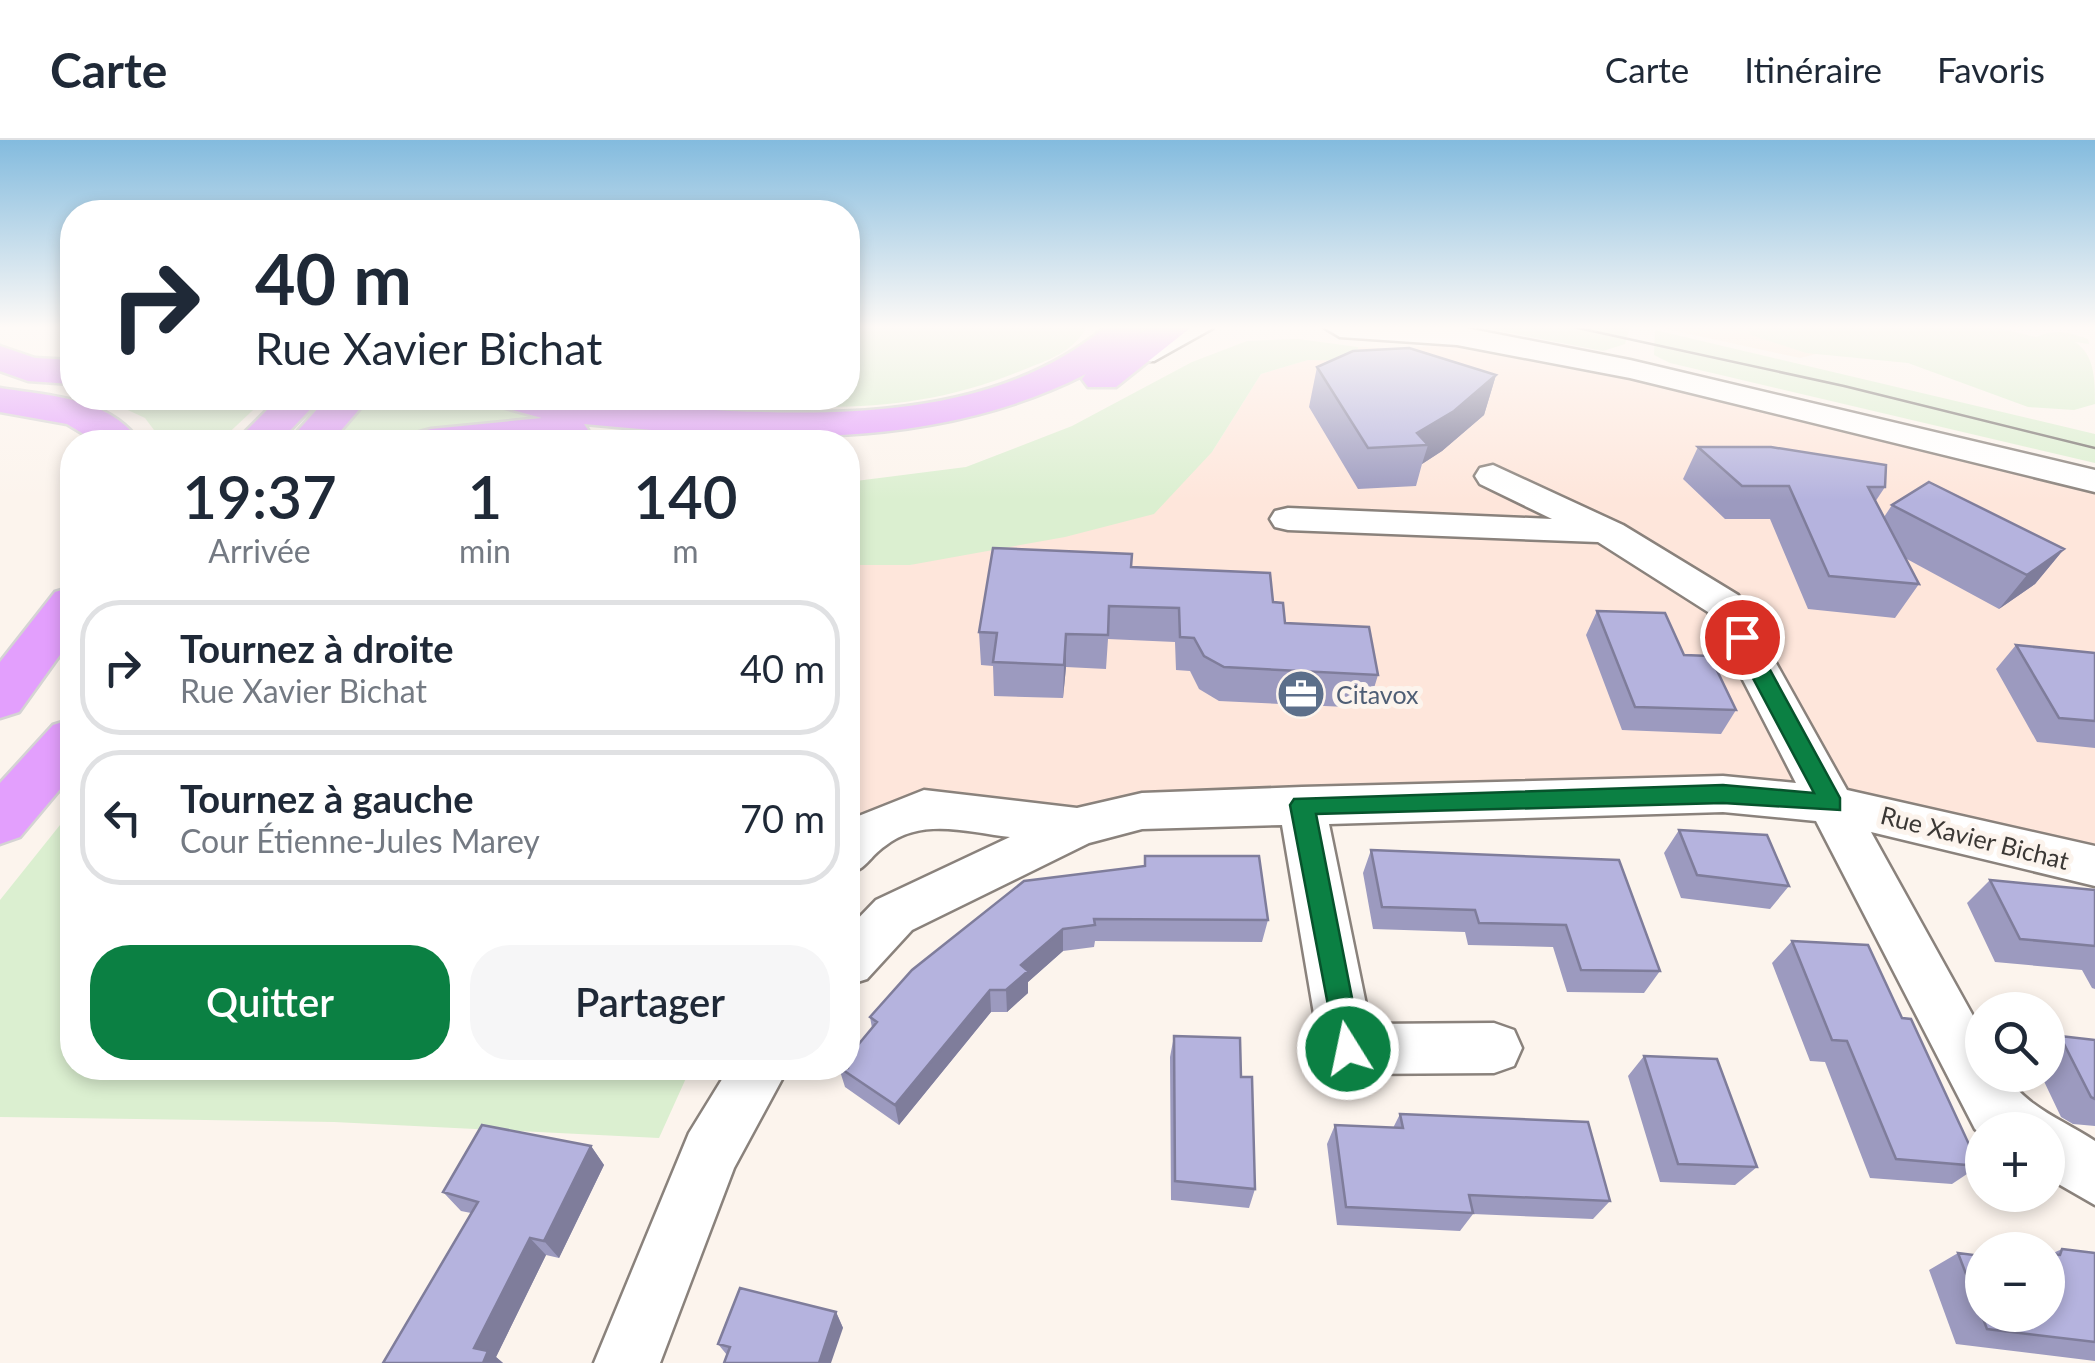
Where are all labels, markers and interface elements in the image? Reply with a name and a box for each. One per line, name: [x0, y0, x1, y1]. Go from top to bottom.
text: Carte: [50, 41, 167, 98]
text: Carte: [1605, 48, 1689, 90]
text: Itinéraire: [1744, 48, 1882, 90]
text: Favoris: [1937, 48, 2045, 90]
text: 40 m: [255, 236, 412, 320]
icon: right: [90, 240, 220, 370]
text: Rue Xavier Bichat: [255, 321, 602, 375]
text: 19:37: [182, 460, 337, 532]
text: 1: [468, 460, 502, 532]
text: 140: [633, 460, 738, 532]
text: Arrivée: [208, 531, 311, 570]
text: min: [459, 531, 511, 570]
text: m: [672, 531, 699, 570]
pin: [1700, 595, 1785, 680]
icon: arrive: [1715, 610, 1770, 665]
text: Tournez à droite: [180, 625, 454, 671]
icon: right: [95, 640, 150, 695]
text: 40 m: [740, 645, 825, 691]
office icon: Citavox: [1275, 668, 1327, 720]
text: Rue Xavier Bichat: [180, 671, 427, 710]
place label: Citavox: [1336, 679, 1419, 709]
text: Tournez à gauche: [180, 775, 473, 821]
icon: left: [95, 790, 150, 845]
text: 70 m: [740, 795, 825, 841]
street label: Rue Xavier Bichat: [1878, 799, 2072, 875]
text: Cour Étienne-Jules Marey: [180, 821, 540, 860]
button: Quitter: [90, 945, 450, 1060]
button: Partager: [470, 945, 830, 1060]
map controls: [1965, 992, 2065, 1332]
button: search: [1965, 992, 2065, 1092]
position arrow: [1296, 997, 1400, 1101]
button: +: [1965, 1112, 2065, 1212]
button: −: [1965, 1232, 2065, 1332]

